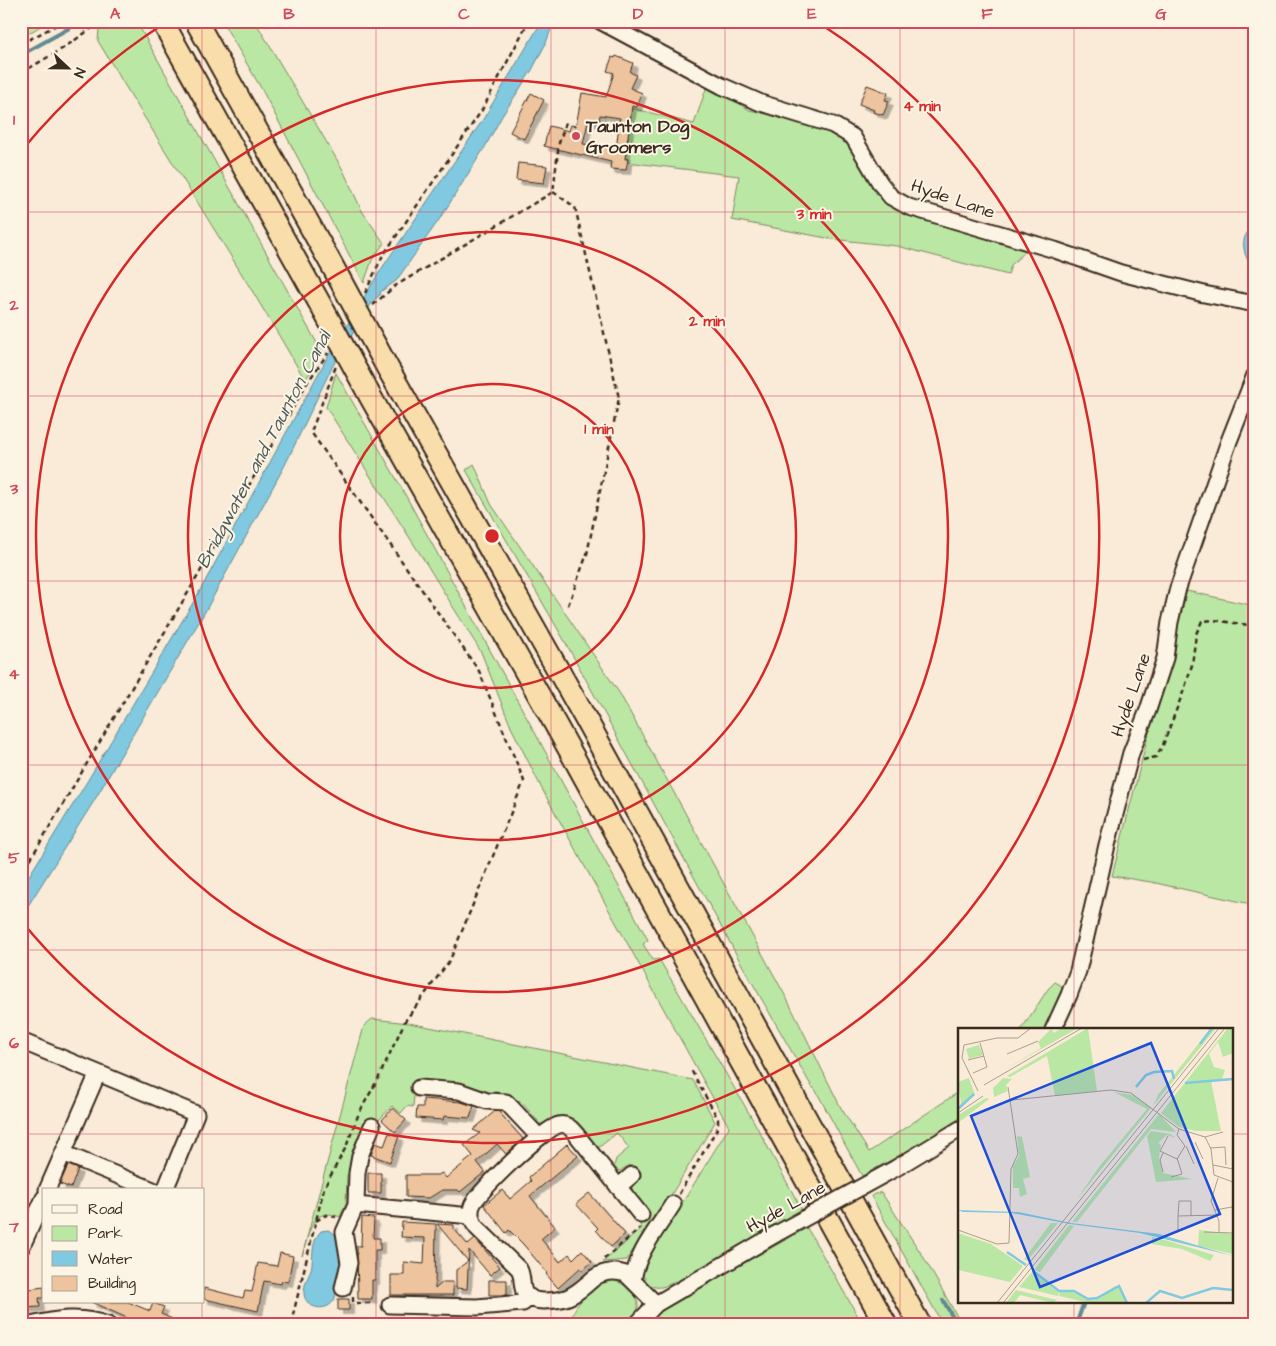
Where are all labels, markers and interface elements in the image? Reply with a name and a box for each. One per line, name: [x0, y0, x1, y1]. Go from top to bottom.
text: A: [110, 3, 121, 25]
text: B: [283, 3, 295, 25]
text: C: [458, 3, 470, 25]
text: D: [633, 3, 644, 25]
text: E: [807, 3, 817, 25]
text: F: [981, 3, 993, 25]
text: G: [1155, 3, 1167, 25]
north arrow: [42, 42, 92, 92]
text: N: [68, 65, 90, 81]
text: 4 min: [903, 96, 941, 117]
text: 1: [13, 109, 16, 131]
place label: Taunton Dog Groomers: [585, 114, 690, 160]
marker: Taunton Dog Groomers: [570, 130, 582, 142]
street label: Hyde Lane: [907, 173, 999, 226]
text: 3 min: [795, 204, 832, 225]
text: 2: [8, 294, 19, 316]
text: 2 min: [688, 311, 726, 332]
water label: Bridgwater and Taunton Canal: [190, 324, 340, 574]
text: 1 min: [584, 419, 614, 440]
text: 3: [9, 478, 19, 500]
centre of rings: [483, 527, 501, 545]
street label: Hyde Lane: [1105, 649, 1158, 741]
text: 4: [9, 663, 20, 685]
text: 5: [8, 847, 20, 869]
inset map: [958, 1028, 1234, 1304]
text: 6: [9, 1032, 19, 1054]
street label: Hyde Lane: [742, 1175, 831, 1240]
legend: [42, 1188, 205, 1304]
text: Road: [88, 1199, 123, 1220]
text: 7: [8, 1216, 19, 1238]
text: Park: [88, 1223, 123, 1244]
text: Water: [88, 1249, 132, 1270]
text: Building: [88, 1273, 136, 1295]

